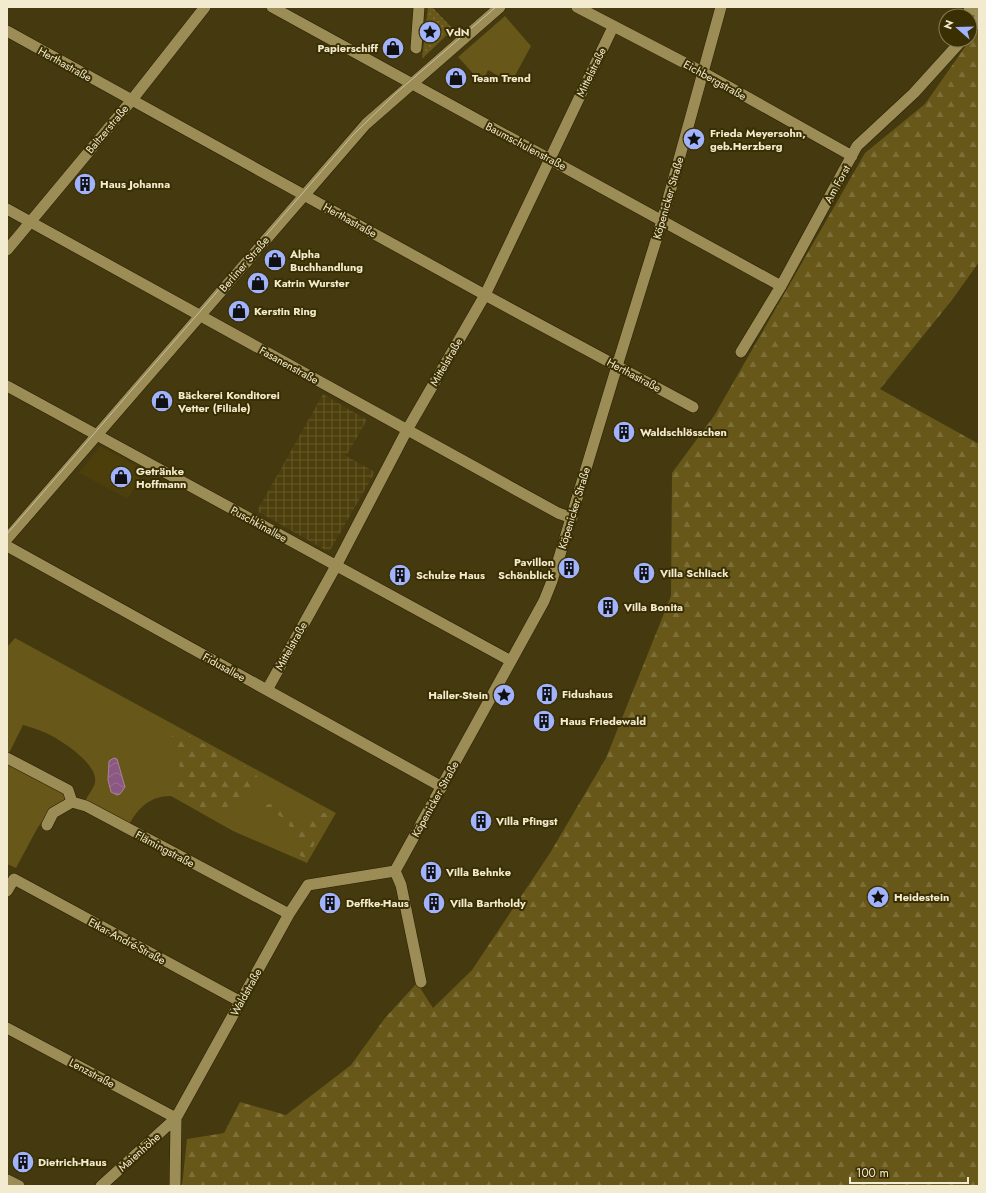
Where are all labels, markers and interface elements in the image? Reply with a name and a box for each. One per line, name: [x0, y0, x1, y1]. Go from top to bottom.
north arrow: [938, 8, 978, 48]
text: N: [940, 18, 958, 31]
place icon: VdN: [417, 19, 443, 45]
place label: VdN: [445, 24, 470, 40]
shop icon: Papierschiff: [380, 35, 406, 61]
place label: Papierschiff: [318, 40, 379, 56]
street label: Herthastraße: [35, 43, 95, 85]
street label: Mittelstraße: [572, 44, 610, 99]
street label: Eichbergstraße: [681, 56, 750, 104]
shop icon: Team Trend: [443, 65, 469, 91]
place label: Team Trend: [472, 70, 531, 86]
street label: Baltzerstraße: [82, 101, 132, 157]
street label: Baumschulenstraße: [483, 118, 569, 174]
place label: Frieda Meyersohn, geb.Herzberg: [710, 125, 806, 154]
place icon: Frieda Meyersohn, geb.Herzberg: [681, 126, 707, 152]
street label: Köpenicker Straße: [649, 155, 687, 241]
street label: Am Forst: [820, 162, 854, 206]
building icon: Haus Johanna: [72, 171, 98, 197]
place label: Haus Johanna: [100, 176, 170, 192]
street label: Herthastraße: [320, 199, 380, 241]
street label: Berliner Straße: [215, 232, 273, 295]
place label: Alpha Buchhandlung: [289, 246, 363, 275]
shop icon: Alpha Buchhandlung: [262, 247, 288, 273]
shop icon: Katrin Wurster: [245, 270, 271, 296]
place label: Katrin Wurster: [274, 275, 350, 291]
shop icon: Kerstin Ring: [226, 298, 252, 324]
place label: Kerstin Ring: [254, 303, 317, 319]
street label: Mittelstraße: [426, 335, 466, 389]
street label: Fasanenstraße: [257, 342, 322, 388]
street label: Herthastraße: [604, 354, 664, 396]
place label: Bäckerei Konditorei Vetter (Filiale): [177, 387, 280, 416]
shop icon: Bäckerei Konditorei Vetter (Filiale): [149, 388, 175, 414]
building icon: Waldschlösschen: [611, 419, 637, 445]
place label: Waldschlösschen: [640, 424, 727, 440]
place label: Getränke Hoffmann: [136, 463, 186, 492]
shop icon: Getränke Hoffmann: [108, 464, 134, 490]
street label: Köpenicker Straße: [554, 465, 594, 551]
street label: Puschkinallee: [228, 502, 290, 546]
place label: Pavillon Schönblick: [498, 554, 555, 583]
building icon: Pavillon Schönblick: [556, 555, 582, 581]
building icon: Villa Schliack: [631, 560, 657, 586]
building icon: Schulze Haus: [387, 562, 413, 588]
place label: Villa Schliack: [659, 565, 729, 581]
place label: Schulze Haus: [416, 567, 485, 583]
building icon: Villa Bonita: [595, 594, 621, 620]
place label: Villa Bonita: [623, 599, 683, 615]
street label: Mittelstraße: [271, 619, 311, 673]
street label: Fidusallee: [200, 649, 249, 685]
building icon: Fidushaus: [534, 681, 560, 707]
place icon: Haller-Stein: [491, 682, 517, 708]
place label: Fidushaus: [562, 686, 613, 702]
place label: Haller-Stein: [428, 687, 488, 703]
building icon: Haus Friedewald: [531, 708, 557, 734]
place label: Haus Friedewald: [560, 713, 646, 729]
street label: Köpenicker Straße: [407, 758, 463, 840]
building icon: Villa Pfingst: [468, 808, 494, 834]
place label: Villa Pfingst: [495, 813, 558, 829]
street label: Flämingstraße: [133, 827, 198, 871]
building icon: Villa Behnke: [418, 859, 444, 885]
place label: Villa Behnke: [445, 864, 511, 880]
place icon: Heidestein: [865, 884, 891, 910]
place label: Heidestein: [894, 889, 949, 905]
building icon: Deffke-Haus: [317, 890, 343, 916]
building icon: Villa Bartholdy: [421, 890, 447, 916]
place label: Deffke-Haus: [346, 895, 409, 911]
place label: Villa Bartholdy: [449, 895, 526, 911]
street label: Etkar-André-Straße: [86, 914, 169, 968]
street label: Waldstraße: [226, 965, 266, 1019]
street label: Lenzstraße: [66, 1054, 118, 1092]
street label: Maienhöhe: [114, 1129, 164, 1175]
building icon: Dietrich-Haus: [10, 1149, 36, 1175]
place label: Dietrich-Haus: [38, 1154, 107, 1170]
scale bar: [850, 1159, 968, 1185]
text: 100 m: [856, 1164, 889, 1182]

